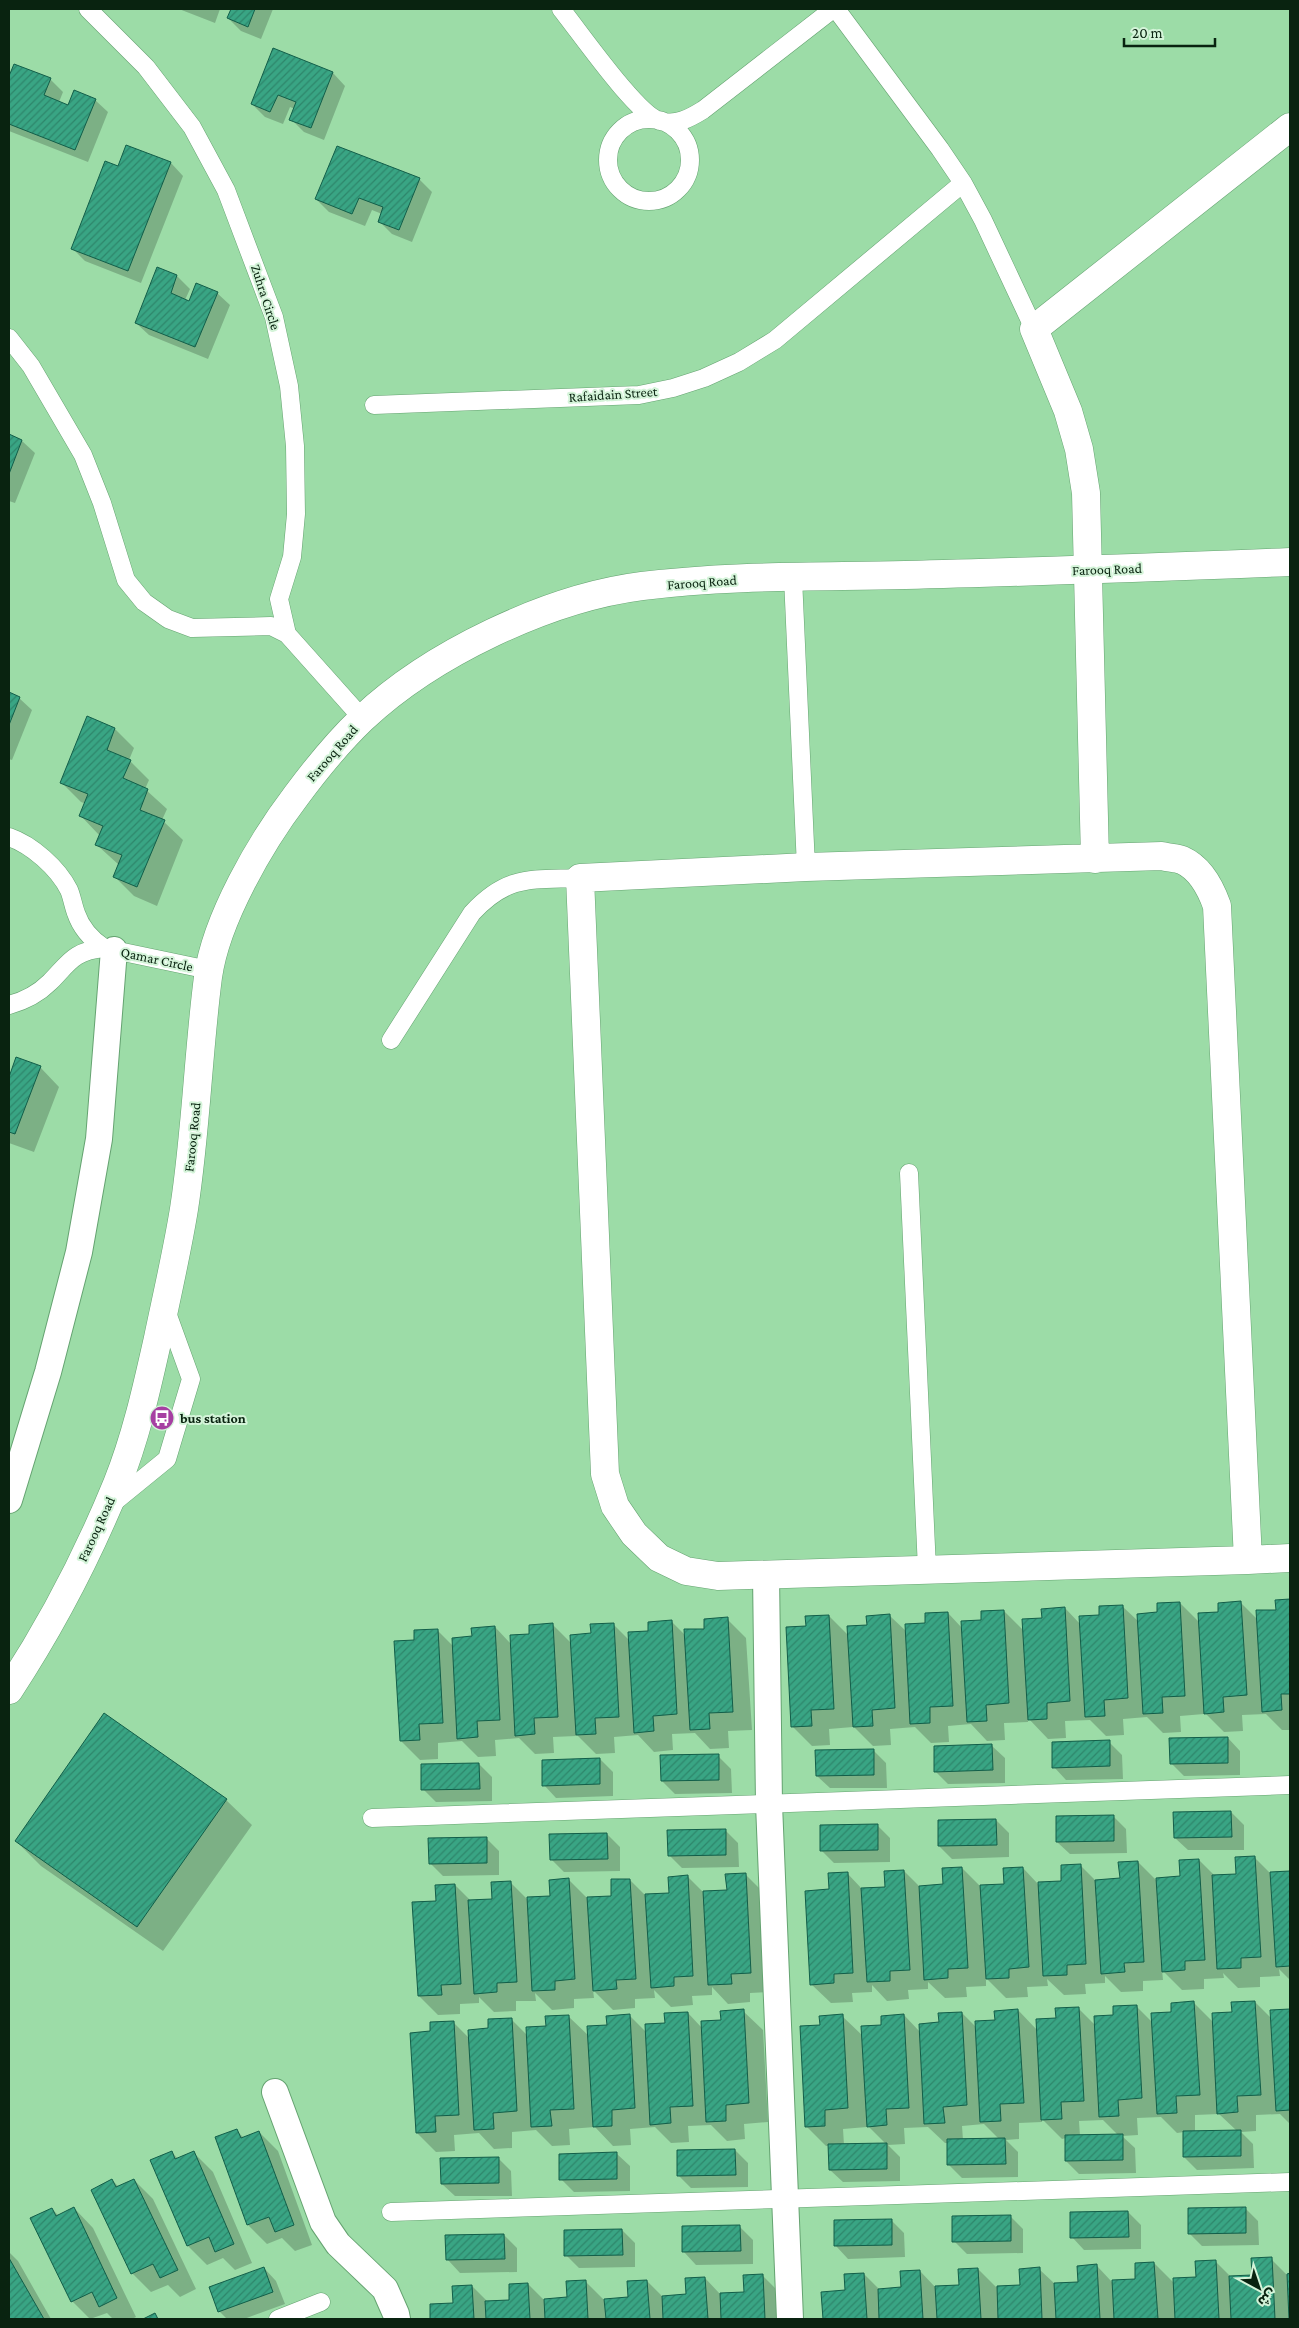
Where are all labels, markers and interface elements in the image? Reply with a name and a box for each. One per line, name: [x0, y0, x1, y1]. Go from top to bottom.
scale bar: [1124, 15, 1215, 47]
text: 20 m: [1132, 25, 1163, 41]
street label: Zuhra Circle: [248, 262, 284, 332]
street label: Rafaidain Street: [568, 383, 658, 405]
street label: Farooq Road: [1072, 560, 1143, 578]
street label: Farooq Road: [667, 572, 738, 592]
street label: Farooq Road: [303, 721, 361, 785]
street label: Qamar Circle: [119, 944, 195, 974]
street label: Farooq Road: [180, 1101, 204, 1173]
bus stop icon: bus station: [149, 1405, 175, 1431]
place label: bus station: [179, 1410, 246, 1426]
street label: Farooq Road: [74, 1493, 118, 1564]
north arrow: [1234, 2263, 1284, 2313]
text: ش: [1255, 2286, 1280, 2310]

